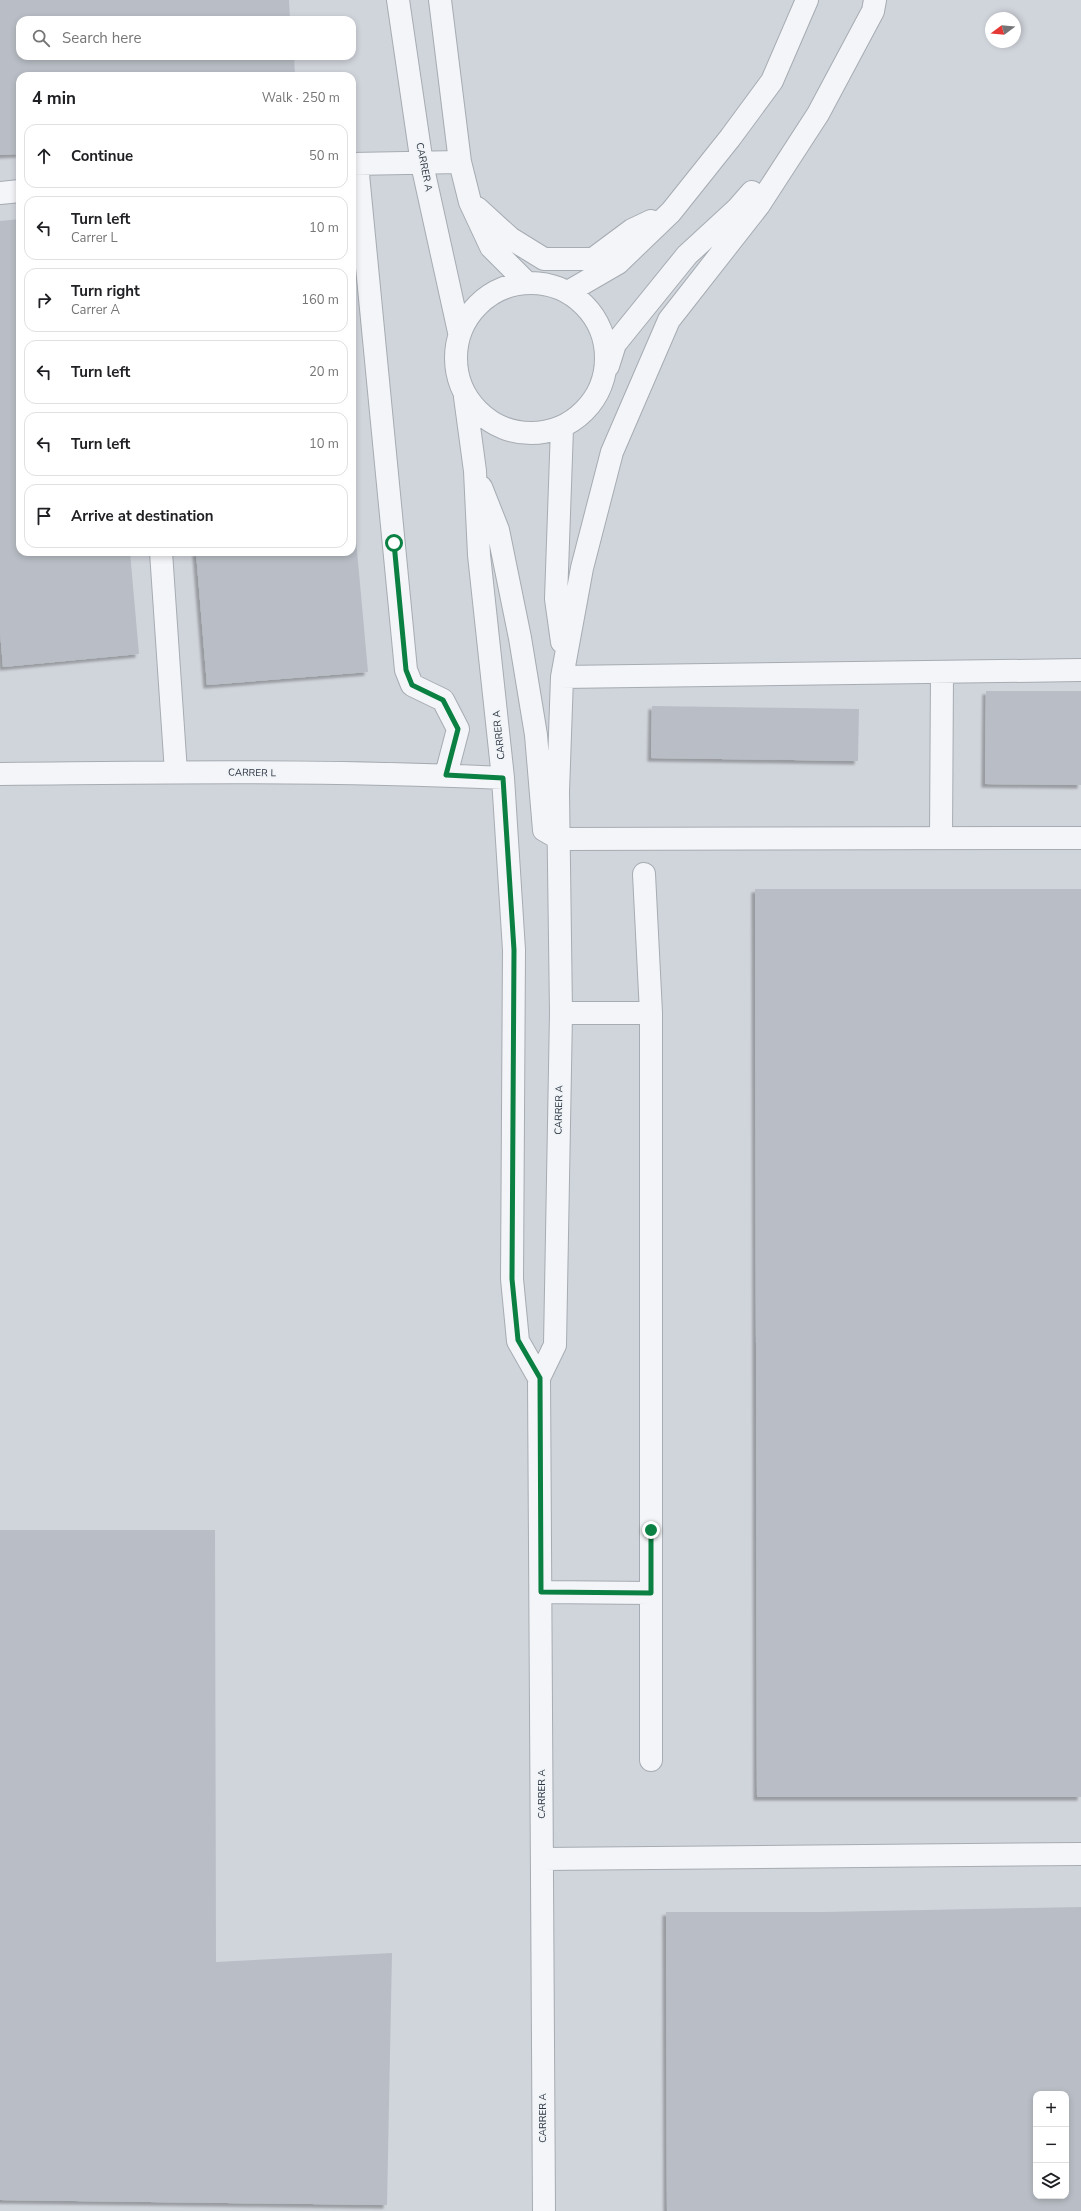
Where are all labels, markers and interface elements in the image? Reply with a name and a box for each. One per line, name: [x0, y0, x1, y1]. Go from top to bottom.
north arrow: [985, 12, 1021, 48]
search box: [16, 16, 356, 60]
icon: search: [30, 27, 52, 49]
text: Search here: [62, 28, 142, 48]
text: 4 min: [32, 87, 76, 110]
text: Walk · 250 m: [262, 89, 340, 107]
street label: CARRER A: [412, 141, 436, 193]
icon: ahead: [33, 145, 55, 167]
text: Continue: [71, 146, 133, 166]
text: 50 m: [309, 147, 339, 165]
text: Turn left: [71, 209, 130, 229]
icon: left: [33, 217, 55, 239]
text: 10 m: [309, 219, 339, 237]
text: Carrer L: [71, 229, 118, 247]
text: Turn right: [71, 281, 140, 301]
icon: right: [33, 289, 55, 311]
text: 160 m: [301, 291, 339, 309]
text: Carrer A: [71, 301, 120, 319]
icon: left: [33, 361, 55, 383]
text: Turn left: [71, 362, 130, 382]
text: 20 m: [309, 363, 339, 381]
icon: left: [33, 433, 55, 455]
text: Turn left: [71, 434, 130, 454]
text: 10 m: [309, 435, 339, 453]
icon: arrive: [33, 505, 55, 527]
text: Arrive at destination: [71, 506, 214, 526]
route start: [385, 534, 403, 552]
street label: CARRER A: [489, 709, 509, 760]
street label: CARRER L: [228, 766, 277, 780]
street label: CARRER A: [552, 1084, 566, 1135]
route end: [642, 1521, 660, 1539]
street label: CARRER A: [535, 1768, 549, 1819]
map controls: [1033, 2091, 1069, 2199]
button: +: [1033, 2091, 1069, 2127]
street label: CARRER A: [536, 2092, 550, 2143]
button: −: [1033, 2127, 1069, 2163]
button: layers: [1033, 2163, 1069, 2199]

